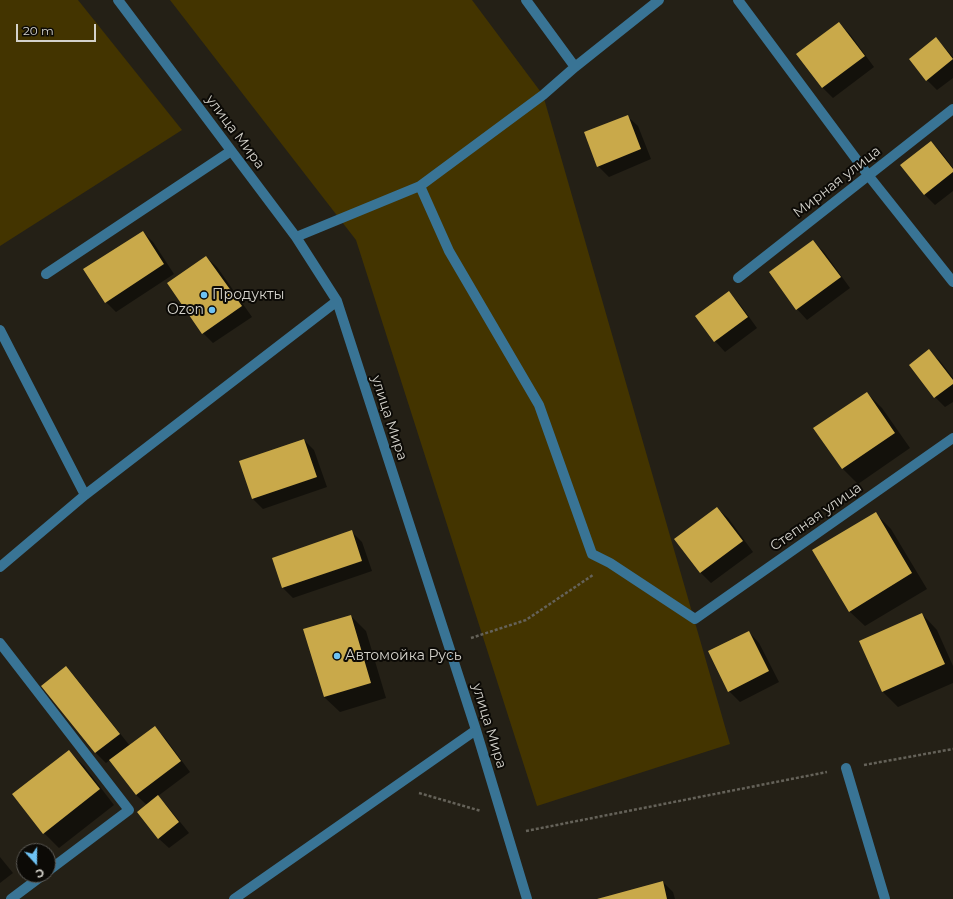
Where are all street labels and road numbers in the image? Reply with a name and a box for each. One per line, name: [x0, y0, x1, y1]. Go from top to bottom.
street label: улица Мира: [202, 92, 268, 172]
street label: Мирная улица: [790, 143, 884, 221]
street label: улица Мира: [367, 373, 411, 463]
street label: Степная улица: [767, 479, 865, 555]
street label: улица Мира: [468, 681, 510, 771]

